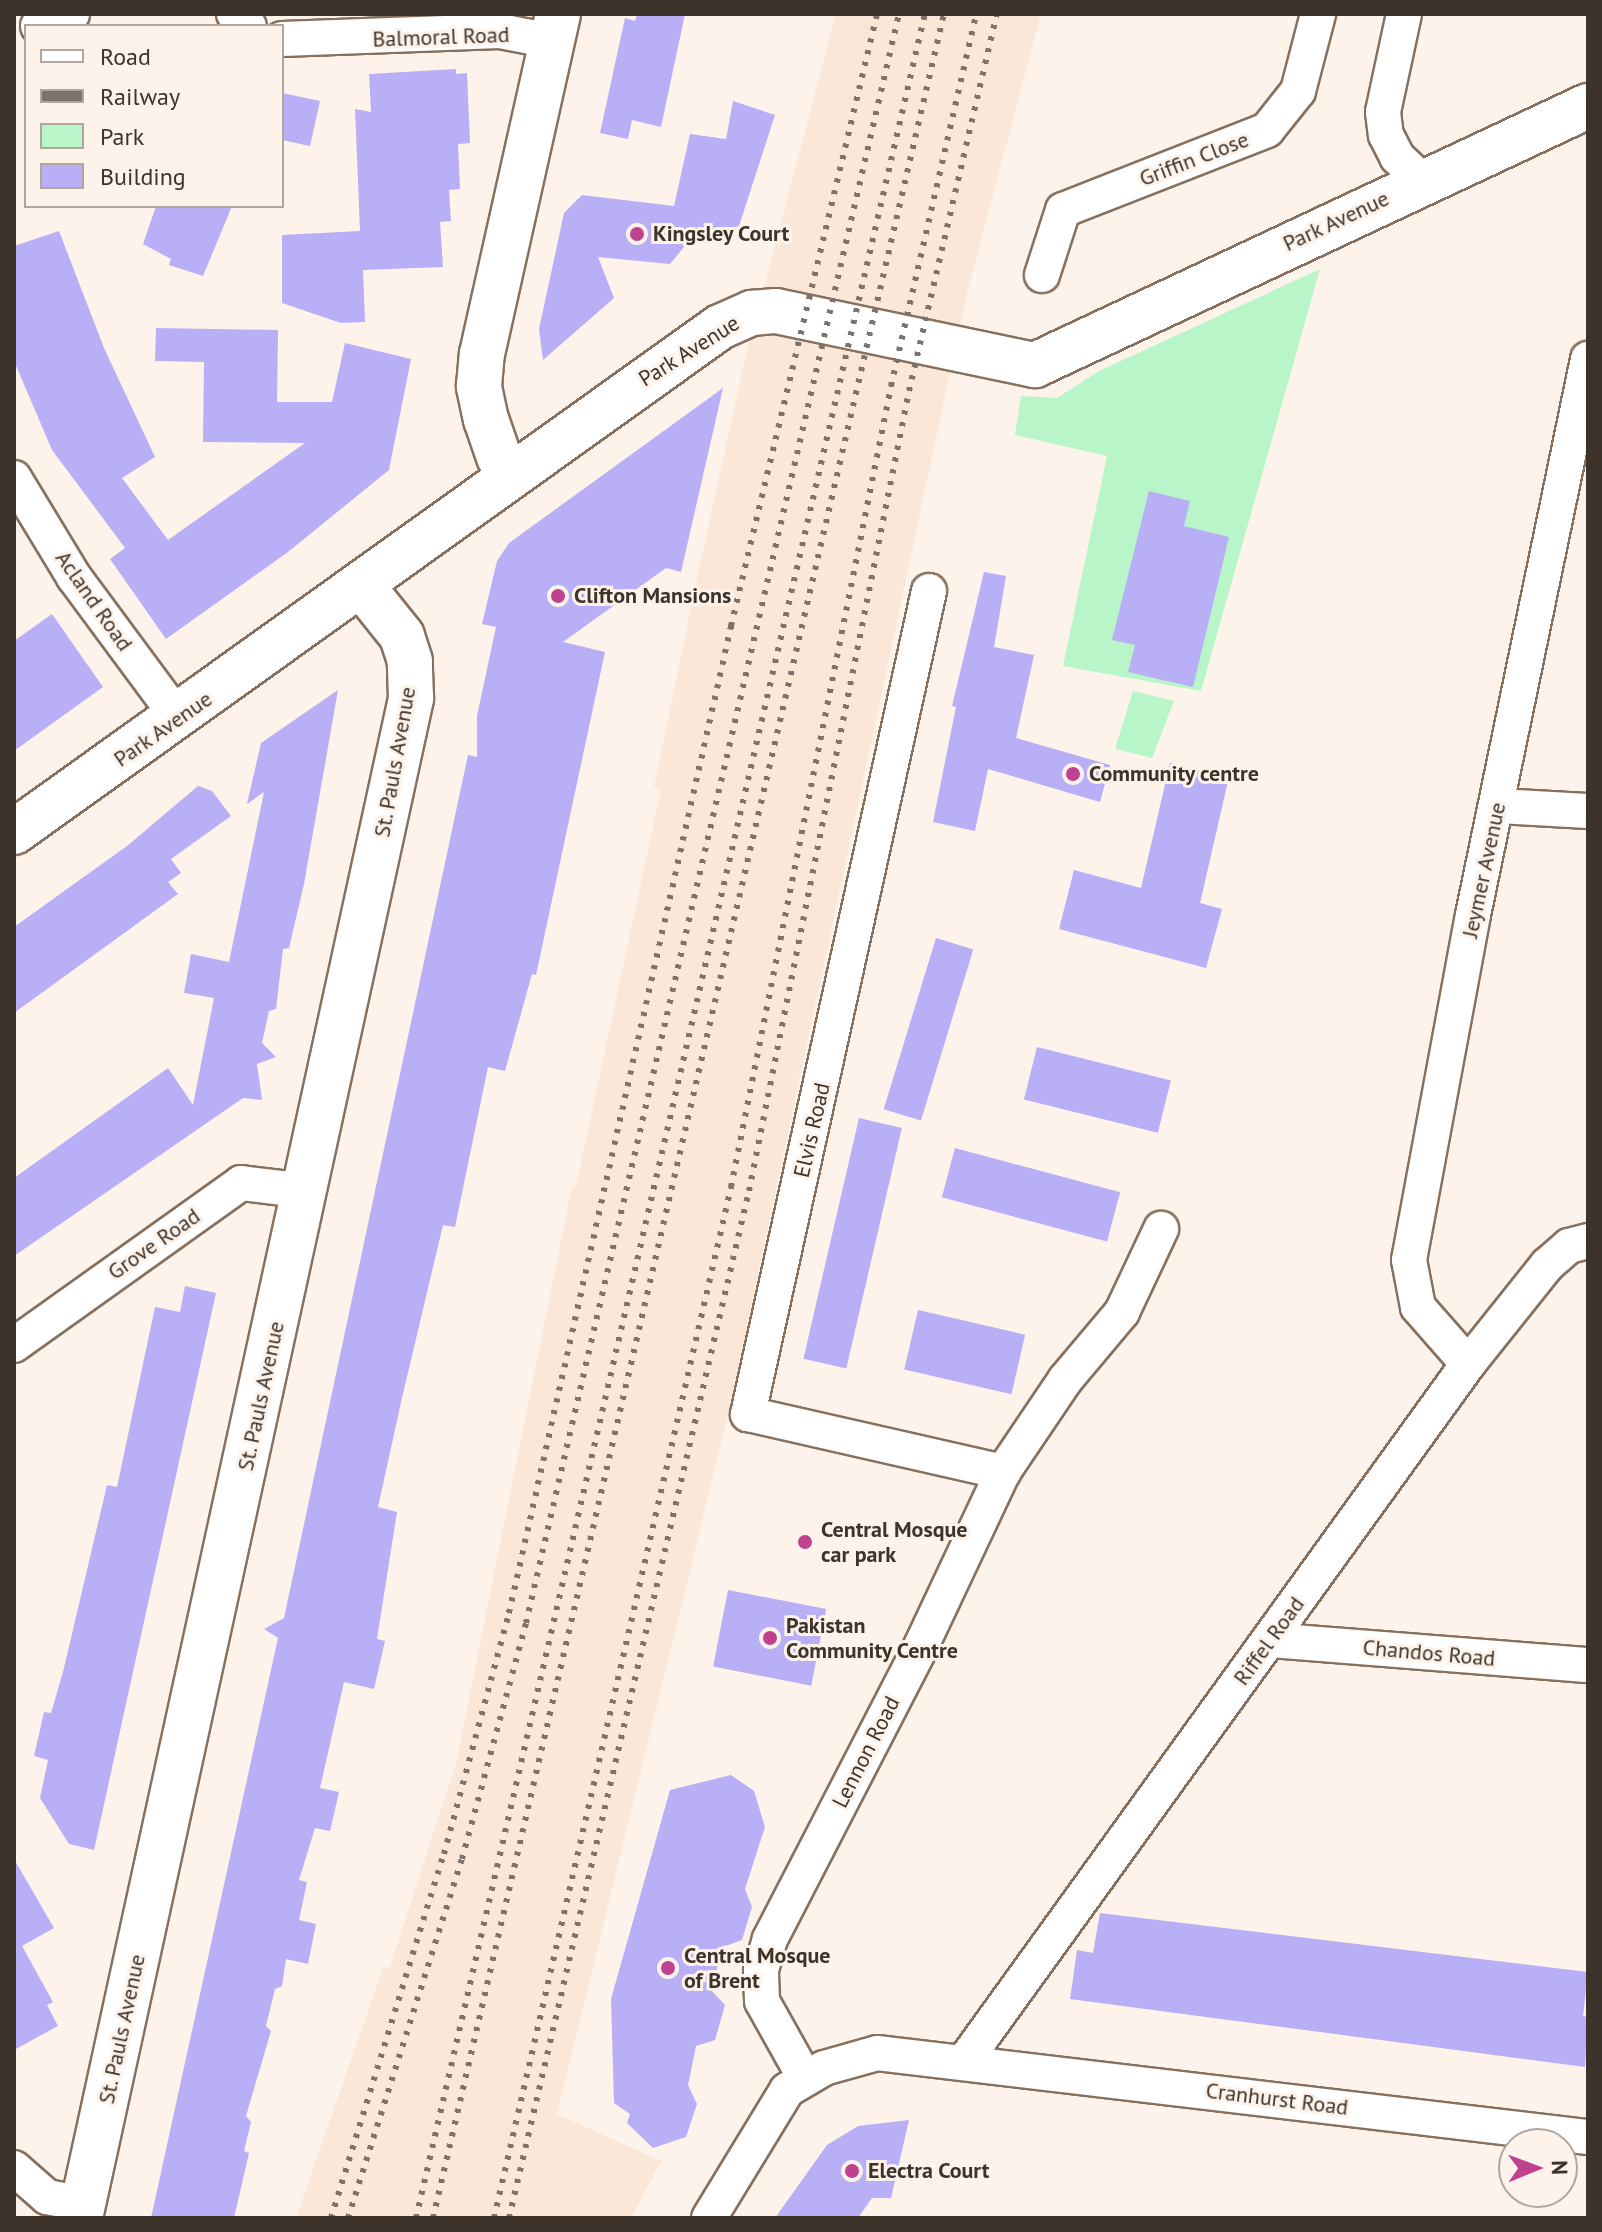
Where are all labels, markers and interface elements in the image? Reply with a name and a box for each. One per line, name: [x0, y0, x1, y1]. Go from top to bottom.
street label: Balmoral Road: [372, 21, 510, 53]
legend: [24, 24, 284, 208]
text: Road: [100, 41, 151, 72]
text: Railway: [100, 81, 180, 112]
text: Park: [100, 121, 144, 152]
street label: Griffin Close: [1136, 126, 1252, 192]
text: Building: [100, 161, 186, 192]
street label: Park Avenue: [1278, 185, 1394, 257]
place label: Kingsley Court: [653, 221, 790, 247]
marker: Kingsley Court: [628, 225, 646, 243]
street label: Park Avenue: [633, 309, 745, 393]
street label: Acland Road: [50, 546, 138, 656]
place label: Clifton Mansions: [574, 583, 731, 609]
marker: Clifton Mansions: [549, 587, 567, 605]
street label: St. Pauls Avenue: [369, 684, 421, 840]
street label: Park Avenue: [108, 685, 218, 773]
place label: Community centre: [1089, 761, 1260, 787]
marker: Community centre: [1064, 765, 1082, 783]
street label: Jeymer Avenue: [1457, 800, 1511, 940]
street label: Elvis Road: [788, 1080, 836, 1180]
street label: Grove Road: [103, 1203, 205, 1285]
street label: St. Pauls Avenue: [232, 1318, 290, 1474]
place label: Central Mosque car park: [821, 1516, 968, 1568]
marker: Central Mosque car park: [796, 1533, 814, 1551]
street label: Riffel Road: [1228, 1592, 1310, 1690]
place label: Pakistan Community Centre: [786, 1612, 959, 1664]
marker: Pakistan Community Centre: [761, 1629, 779, 1647]
street label: Chandos Road: [1362, 1634, 1496, 1672]
street label: Lennon Road: [827, 1692, 905, 1812]
place label: Central Mosque of Brent: [684, 1942, 831, 1994]
street label: St. Pauls Avenue: [93, 1951, 151, 2107]
marker: Central Mosque of Brent: [659, 1959, 677, 1977]
street label: Cranhurst Road: [1204, 2077, 1350, 2121]
north arrow: [1498, 2128, 1578, 2208]
place label: Electra Court: [868, 2158, 990, 2184]
text: N: [1546, 2160, 1574, 2175]
marker: Electra Court: [843, 2162, 861, 2180]

